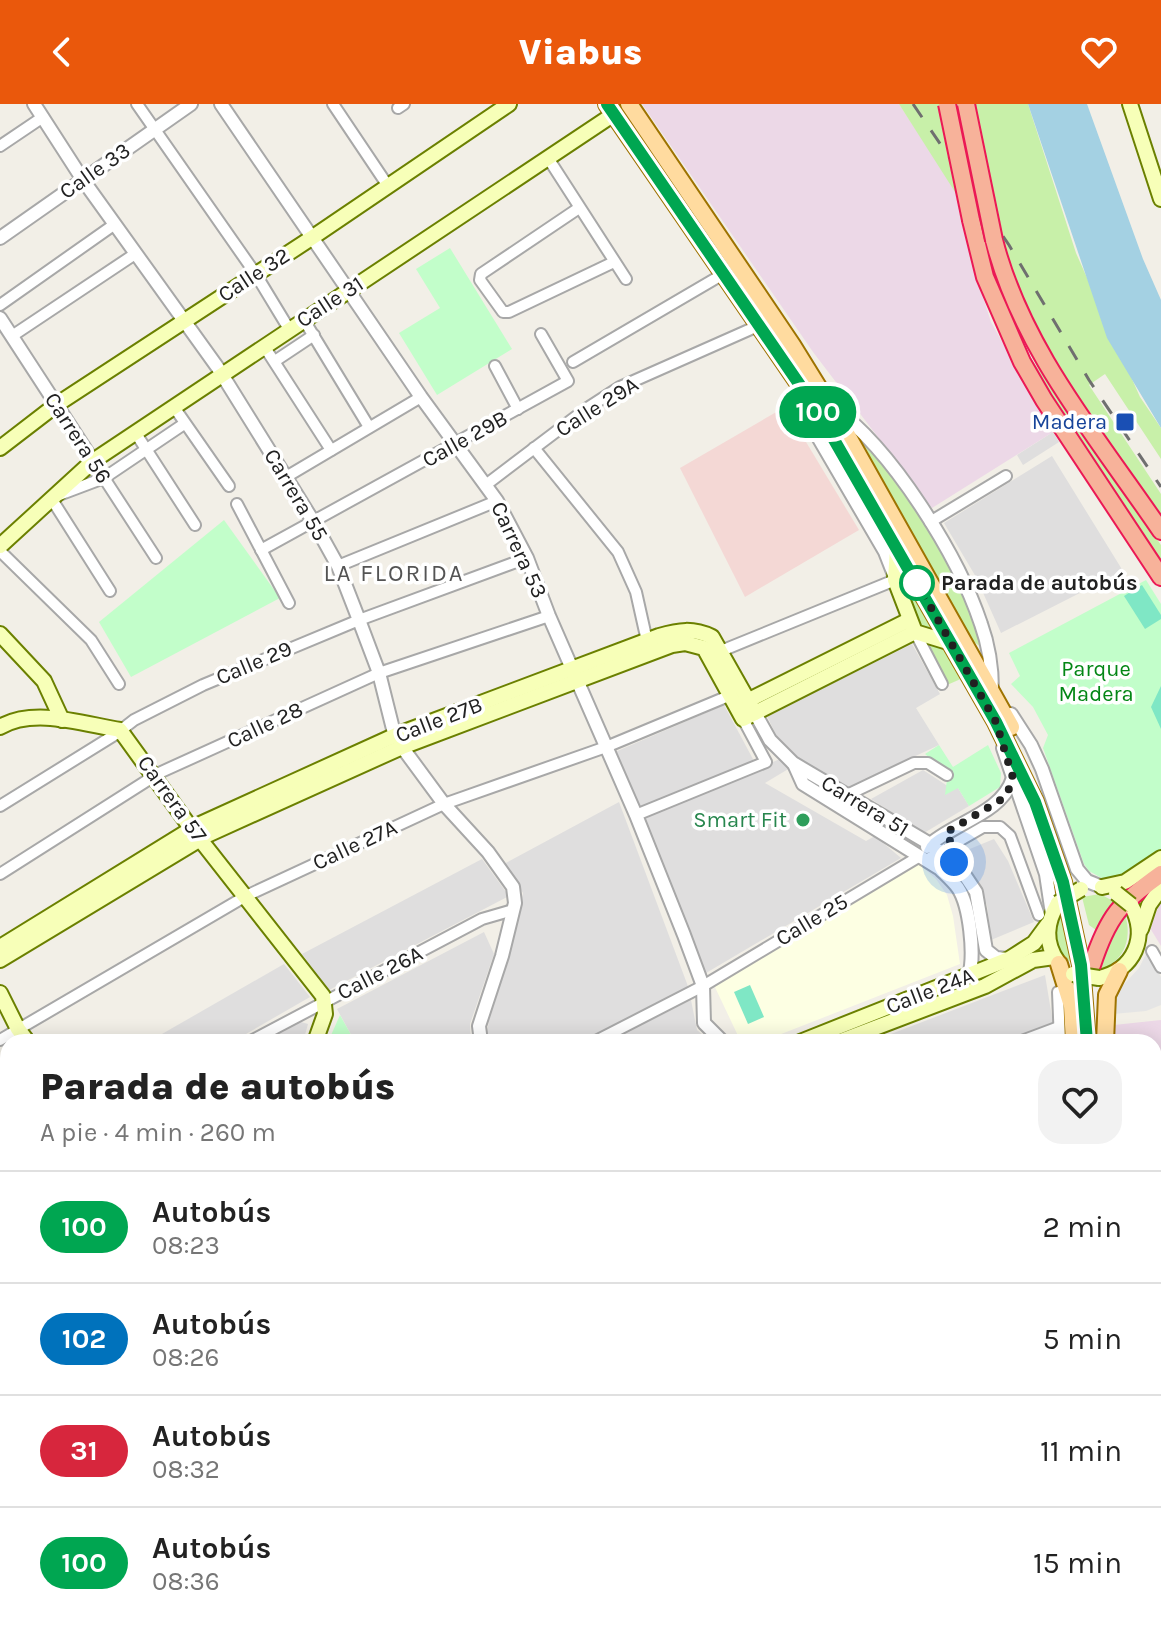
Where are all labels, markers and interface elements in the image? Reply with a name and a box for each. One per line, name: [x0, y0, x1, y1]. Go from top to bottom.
icon: back: [40, 30, 84, 74]
icon: heart: [1077, 30, 1121, 74]
text: Viabus: [519, 31, 642, 73]
street label: Calle 33: [55, 137, 135, 205]
street label: Calle 32: [213, 242, 295, 308]
street label: Calle 31: [292, 271, 368, 333]
street label: Calle 29A: [551, 371, 643, 443]
line badge: 100: [772, 386, 864, 438]
street label: Carrera 56: [39, 388, 117, 488]
text: 100: [795, 395, 841, 428]
street label: Calle 29B: [418, 405, 512, 473]
place label: Madera: [1032, 409, 1107, 435]
marker: Madera: [1114, 411, 1136, 433]
street label: Carrera 55: [258, 444, 334, 546]
street label: Carrera 53: [485, 498, 553, 602]
district label: LA FLORIDA: [323, 559, 465, 587]
marker: Parada de autobús: [900, 566, 934, 600]
place label: Parada de autobús: [941, 570, 1138, 596]
street label: Calle 29: [212, 635, 296, 691]
park label: Parque Madera: [1058, 656, 1134, 707]
street label: Calle 27B: [392, 692, 486, 748]
street label: Calle 28: [223, 696, 307, 754]
street label: Carrera 57: [132, 751, 212, 847]
street label: Carrera 51: [816, 770, 914, 842]
place label: Smart Fit: [693, 807, 787, 833]
marker: Smart Fit: [794, 811, 812, 829]
street label: Calle 27A: [309, 814, 402, 876]
your location: [934, 842, 974, 882]
street label: Calle 25: [771, 888, 853, 952]
street label: Calle 26A: [333, 940, 427, 1006]
street label: Calle 24A: [882, 962, 978, 1020]
button: heart: [1038, 1060, 1122, 1144]
text: Parada de autobús: [40, 1064, 395, 1109]
text: A pie · 4 min · 260 m: [40, 1117, 276, 1148]
text: Autobús: [152, 1194, 271, 1230]
text: 2 min: [1042, 1209, 1122, 1245]
text: 100: [61, 1210, 107, 1243]
text: 08:23: [152, 1230, 220, 1261]
text: Autobús: [152, 1306, 271, 1342]
text: 5 min: [1043, 1321, 1122, 1357]
text: 102: [62, 1322, 106, 1355]
text: 08:26: [152, 1342, 219, 1373]
text: Autobús: [152, 1418, 271, 1454]
text: 11 min: [1040, 1433, 1122, 1469]
text: 31: [70, 1434, 98, 1467]
text: 08:32: [152, 1454, 220, 1485]
text: Autobús: [152, 1530, 271, 1566]
text: 15 min: [1033, 1545, 1122, 1581]
text: 100: [61, 1546, 107, 1579]
text: 08:36: [152, 1566, 220, 1597]

